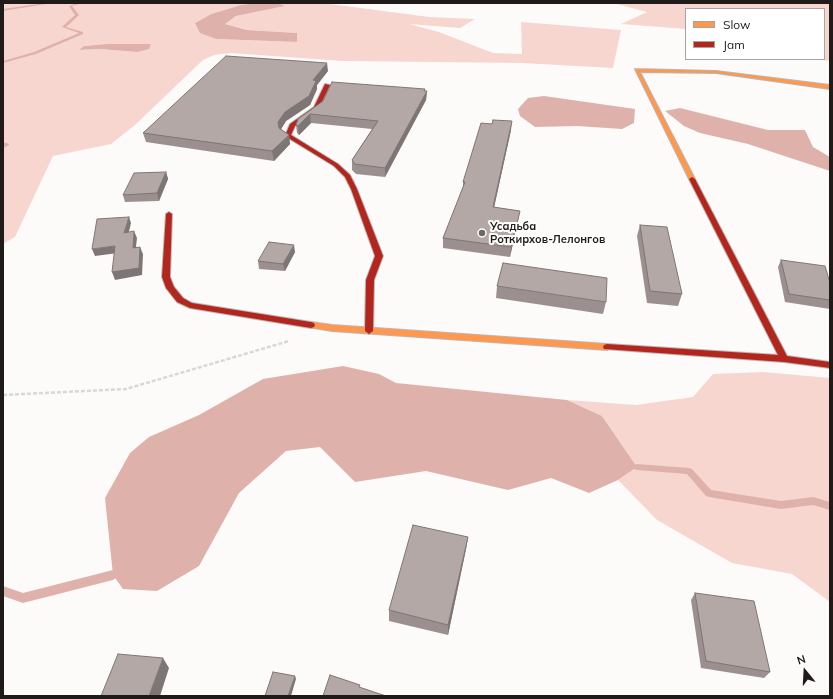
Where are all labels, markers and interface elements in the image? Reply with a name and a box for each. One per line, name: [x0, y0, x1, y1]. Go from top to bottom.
legend: [685, 8, 825, 60]
text: Slow: [723, 17, 751, 32]
text: Jam: [723, 37, 745, 52]
place label: Усадьба Роткирхов-Лелонгов: [490, 220, 605, 246]
marker: Усадьба Роткирхов-Лелонгов: [477, 228, 487, 238]
north arrow: [785, 651, 825, 691]
text: N: [795, 652, 807, 668]

